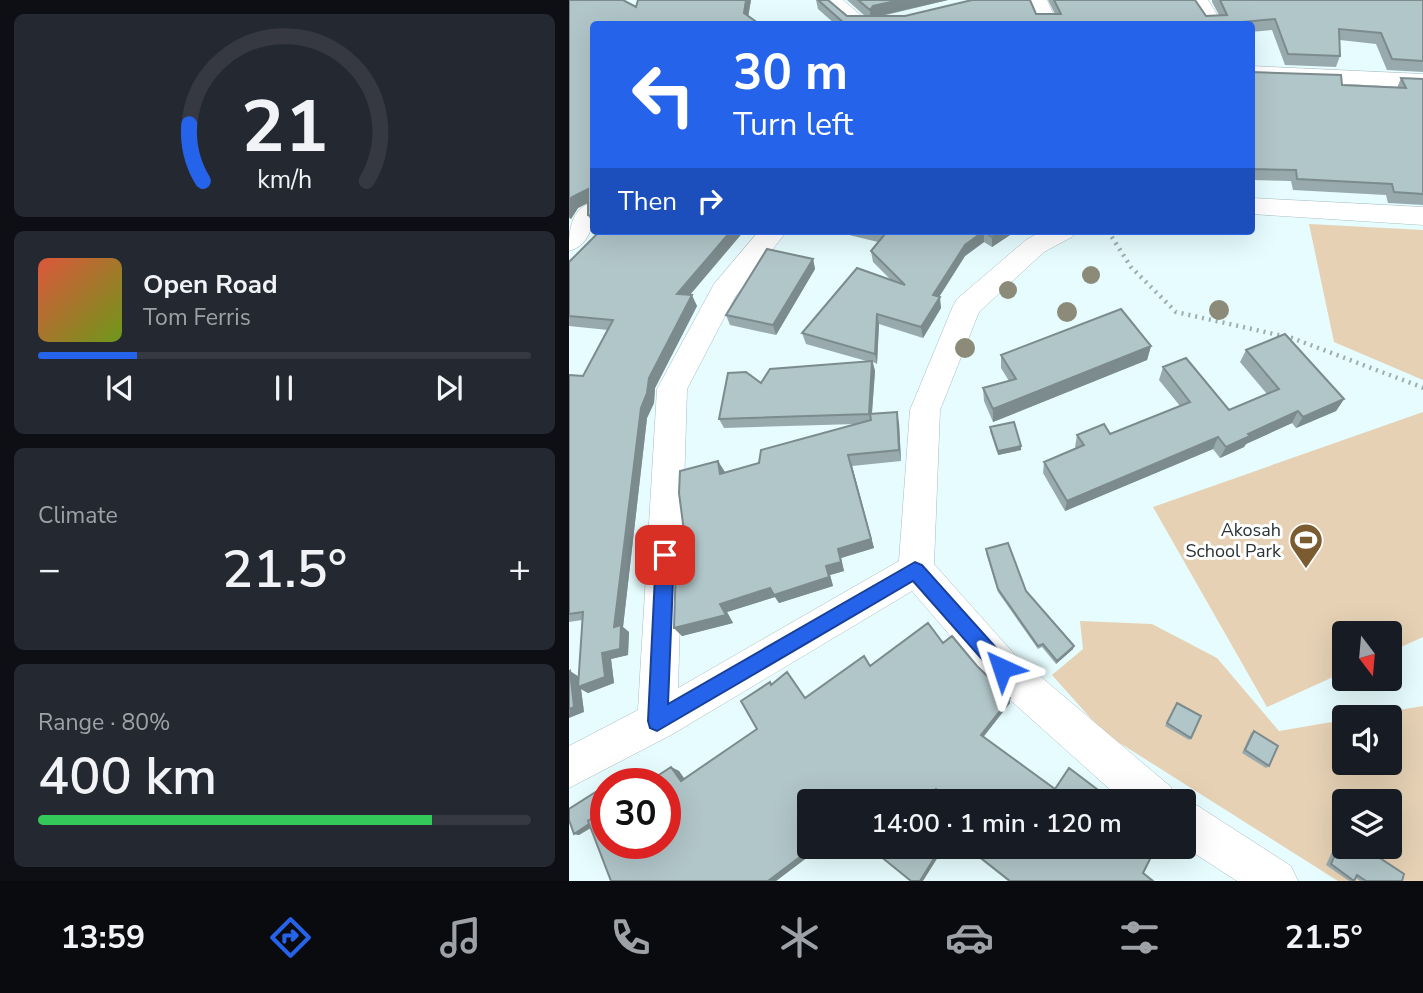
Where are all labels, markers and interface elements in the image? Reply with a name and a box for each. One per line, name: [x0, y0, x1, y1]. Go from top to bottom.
text: 30 m: [733, 39, 848, 106]
icon: left: [618, 49, 709, 140]
text: 21: [241, 78, 328, 178]
text: Turn left: [733, 103, 853, 146]
text: km/h: [257, 163, 312, 197]
icon: right: [691, 182, 729, 220]
text: Then: [618, 184, 677, 219]
text: Open Road: [143, 267, 278, 302]
text: Tom Ferris: [143, 302, 251, 333]
icon: previous: [101, 369, 139, 407]
icon: pause: [265, 369, 303, 407]
icon: next: [430, 369, 468, 407]
text: Climate: [38, 500, 118, 531]
place label: Akosah School Park: [1185, 518, 1282, 563]
sports icon: Akosah School Park: [1287, 521, 1325, 570]
pin: [635, 525, 695, 585]
text: 21.5°: [222, 534, 347, 605]
icon: arrive: [646, 536, 684, 574]
text: −: [38, 544, 61, 595]
text: +: [508, 544, 531, 595]
north arrow: [1332, 621, 1402, 691]
map controls: [1332, 621, 1402, 859]
position arrow: [965, 631, 1039, 705]
button: sound: [1332, 705, 1402, 775]
text: Range · 80%: [38, 707, 170, 738]
text: 400 km: [38, 741, 217, 812]
speed limit sign: 30: [590, 768, 681, 859]
button: layers: [1332, 789, 1402, 859]
text: 14:00 · 1 min · 120 m: [871, 806, 1122, 841]
icon: directions: [266, 913, 315, 962]
icon: music: [436, 913, 485, 962]
icon: phone: [606, 913, 655, 962]
icon: climate: [775, 913, 824, 962]
icon: car: [945, 913, 994, 962]
icon: filters: [1115, 913, 1164, 962]
text: 13:59: [60, 916, 145, 959]
text: 21.5°: [1285, 916, 1363, 959]

